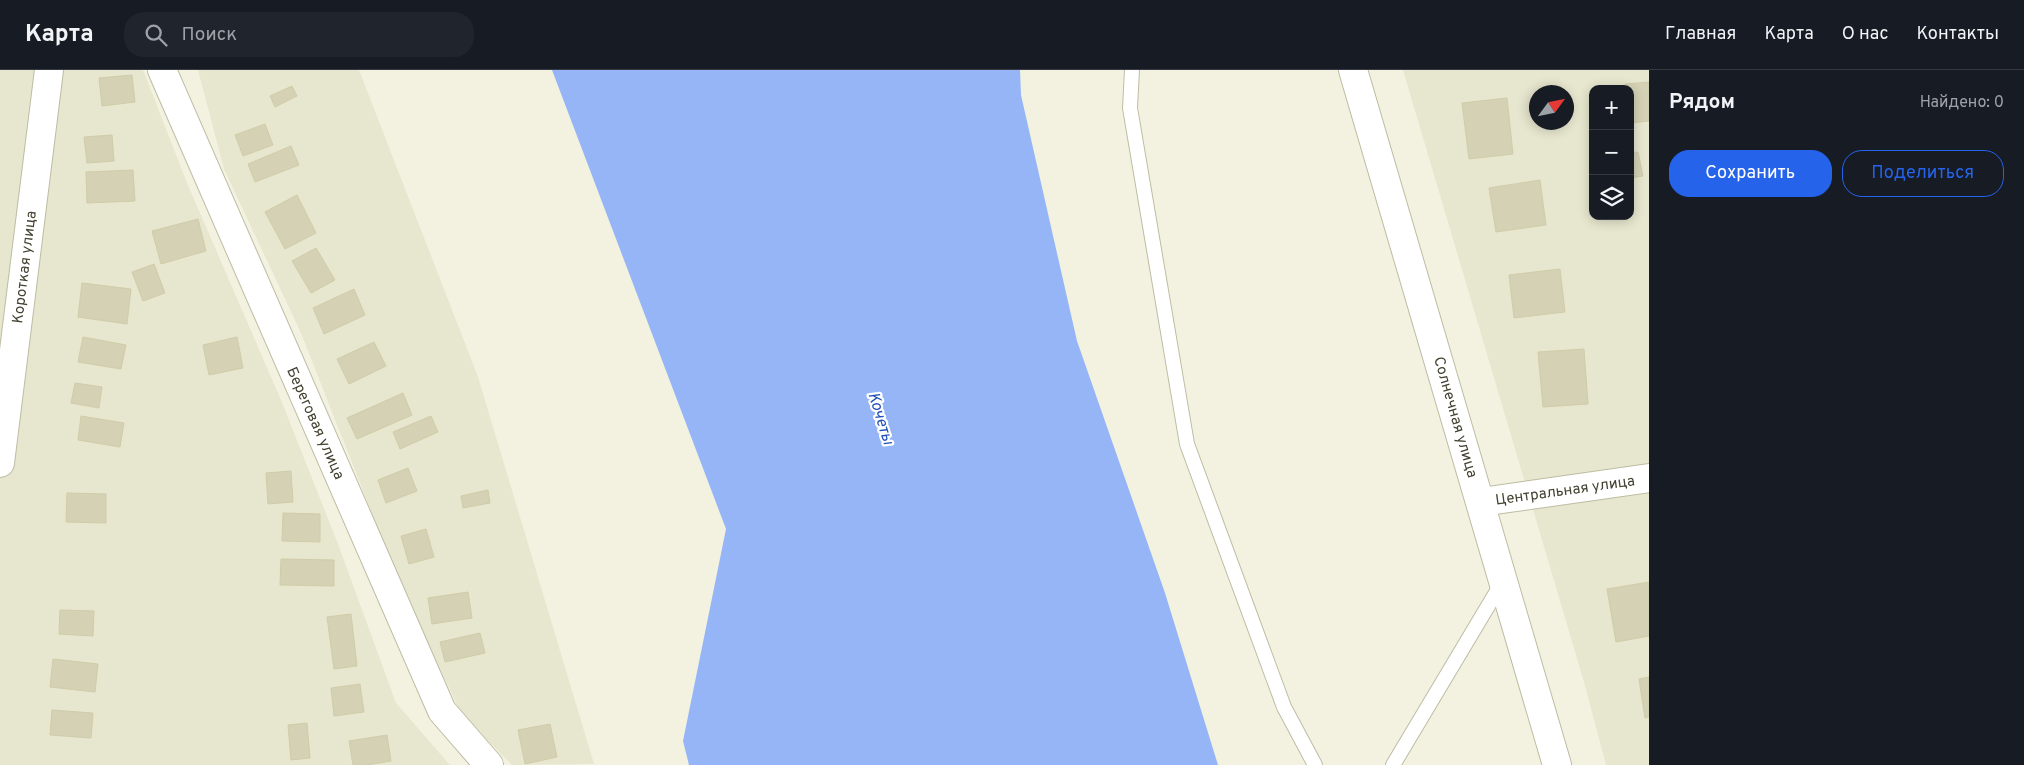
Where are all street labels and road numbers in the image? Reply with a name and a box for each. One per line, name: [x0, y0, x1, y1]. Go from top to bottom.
street label: Короткая улица: [9, 210, 42, 325]
street label: Солнечная улица: [1428, 355, 1481, 480]
street label: Береговая улица: [281, 364, 348, 483]
street label: Центральная улица: [1494, 472, 1636, 511]

